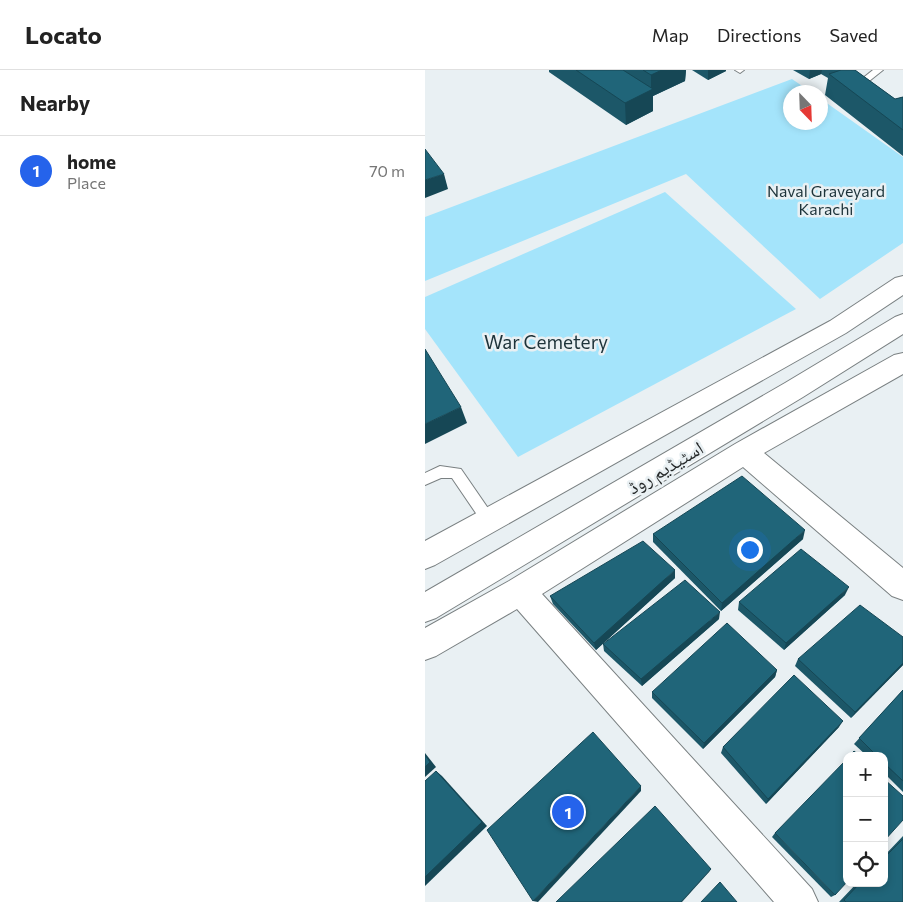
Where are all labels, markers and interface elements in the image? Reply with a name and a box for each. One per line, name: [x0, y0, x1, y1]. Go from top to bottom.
text: Locato: [25, 20, 102, 49]
text: Map: [652, 24, 689, 46]
text: Directions: [717, 24, 801, 46]
text: Saved: [829, 24, 878, 46]
north arrow: [783, 85, 828, 130]
text: Nearby: [20, 90, 90, 115]
text: home: [67, 150, 116, 173]
text: 1: [32, 161, 40, 180]
text: 70 m: [369, 161, 405, 180]
text: Place: [67, 173, 106, 192]
park label: Naval Graveyard Karachi: [767, 181, 885, 218]
park label: War Cemetery: [484, 330, 608, 353]
street label: اسٹیڈیم روڈ: [623, 436, 708, 500]
your location: [737, 537, 763, 563]
map controls: [843, 752, 888, 887]
button: +: [843, 752, 888, 797]
pin: 1: [552, 793, 584, 831]
button: −: [843, 797, 888, 842]
button: locate: [843, 842, 888, 887]

